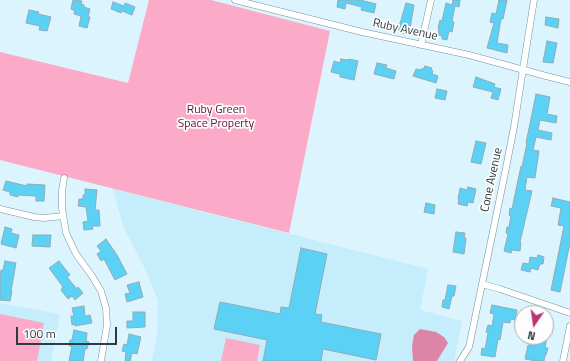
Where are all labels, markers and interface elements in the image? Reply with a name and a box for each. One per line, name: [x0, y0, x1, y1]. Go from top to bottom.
street label: Ruby Avenue: [371, 16, 439, 44]
park label: Ruby Green Space Property: [178, 103, 254, 131]
street label: Cone Avenue: [478, 147, 506, 213]
north arrow: [514, 305, 554, 345]
scale bar: [18, 319, 119, 345]
text: 100 m: [23, 324, 56, 343]
text: N: [526, 327, 537, 344]

